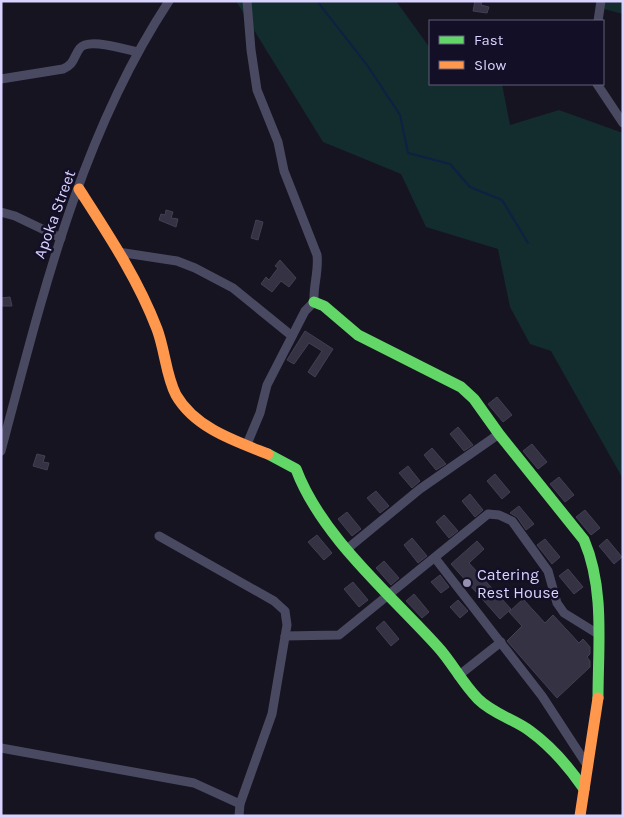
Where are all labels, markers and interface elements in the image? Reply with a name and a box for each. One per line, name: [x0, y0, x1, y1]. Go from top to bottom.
legend: [429, 20, 604, 85]
text: Fast: [474, 31, 504, 49]
text: Slow: [474, 56, 506, 74]
street label: Apoka Street: [30, 167, 79, 261]
place label: Catering Rest House: [477, 565, 559, 602]
marker: Catering Rest House: [461, 577, 473, 589]

